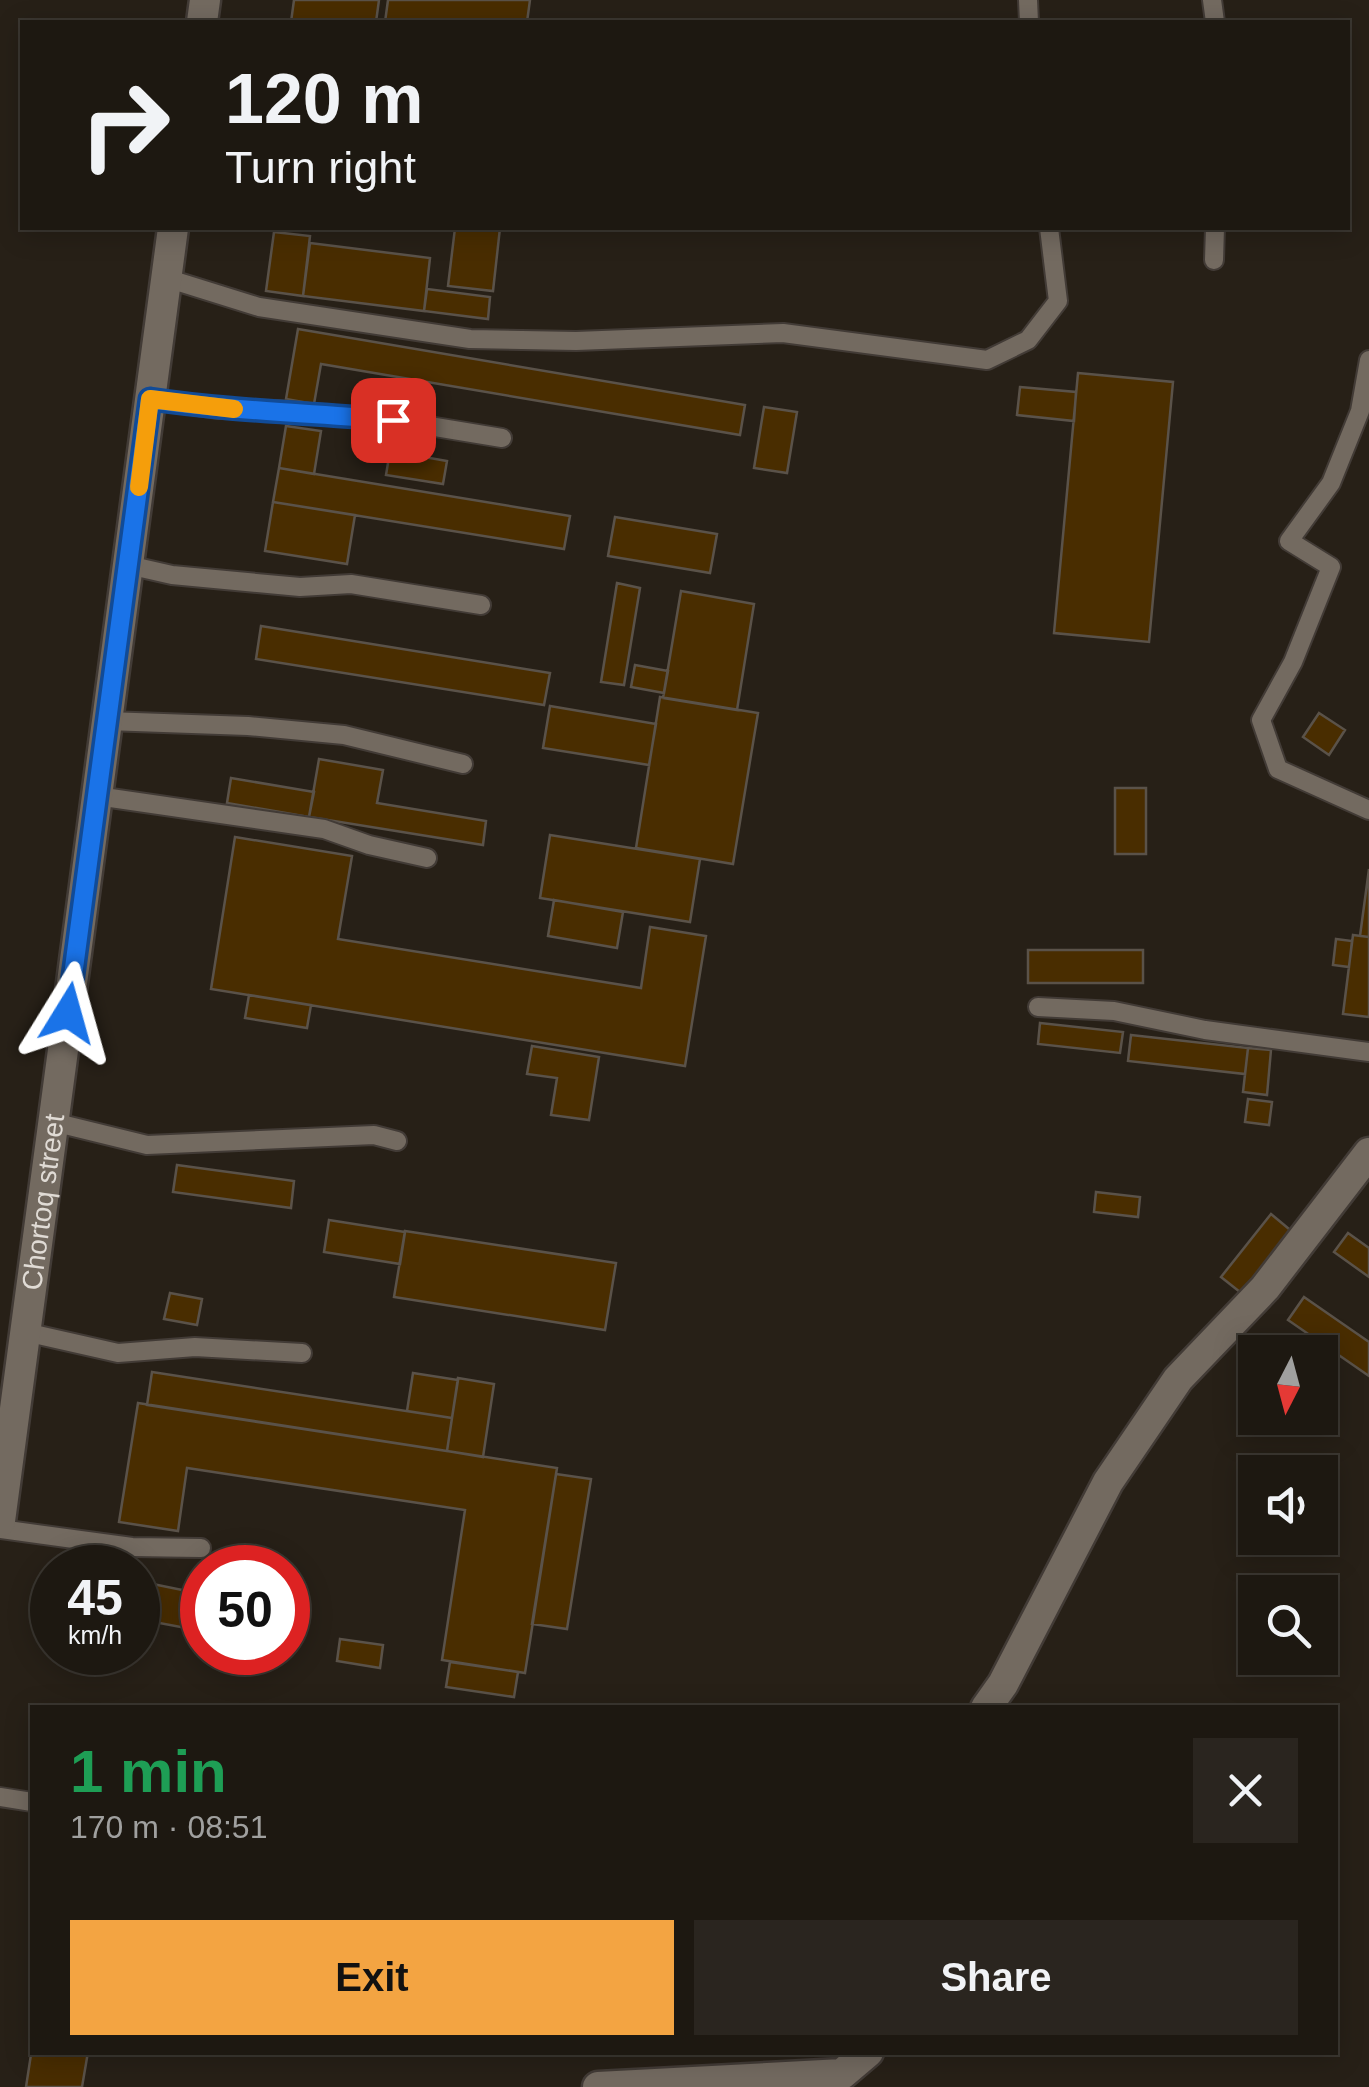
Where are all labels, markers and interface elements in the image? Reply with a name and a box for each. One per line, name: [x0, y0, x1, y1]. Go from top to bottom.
icon: right: [60, 60, 190, 190]
text: 120 m: [225, 60, 423, 138]
text: Turn right: [225, 142, 416, 193]
pin: [351, 378, 436, 463]
icon: arrive: [366, 393, 421, 448]
position arrow: [16, 961, 120, 1065]
street label: Chortoq street: [16, 1112, 70, 1292]
north arrow: [1238, 1335, 1338, 1435]
map controls: [1238, 1335, 1338, 1675]
button: sound: [1238, 1455, 1338, 1555]
speed limit sign: 50: [180, 1545, 310, 1675]
text: 45: [67, 1570, 123, 1626]
button: search: [1238, 1575, 1338, 1675]
text: km/h: [68, 1621, 122, 1649]
text: 1 min: [70, 1738, 227, 1805]
button: close: [1193, 1738, 1298, 1843]
text: 170 m · 08:51: [70, 1809, 267, 1845]
button: Exit: [70, 1920, 674, 2035]
button: Share: [694, 1920, 1298, 2035]

